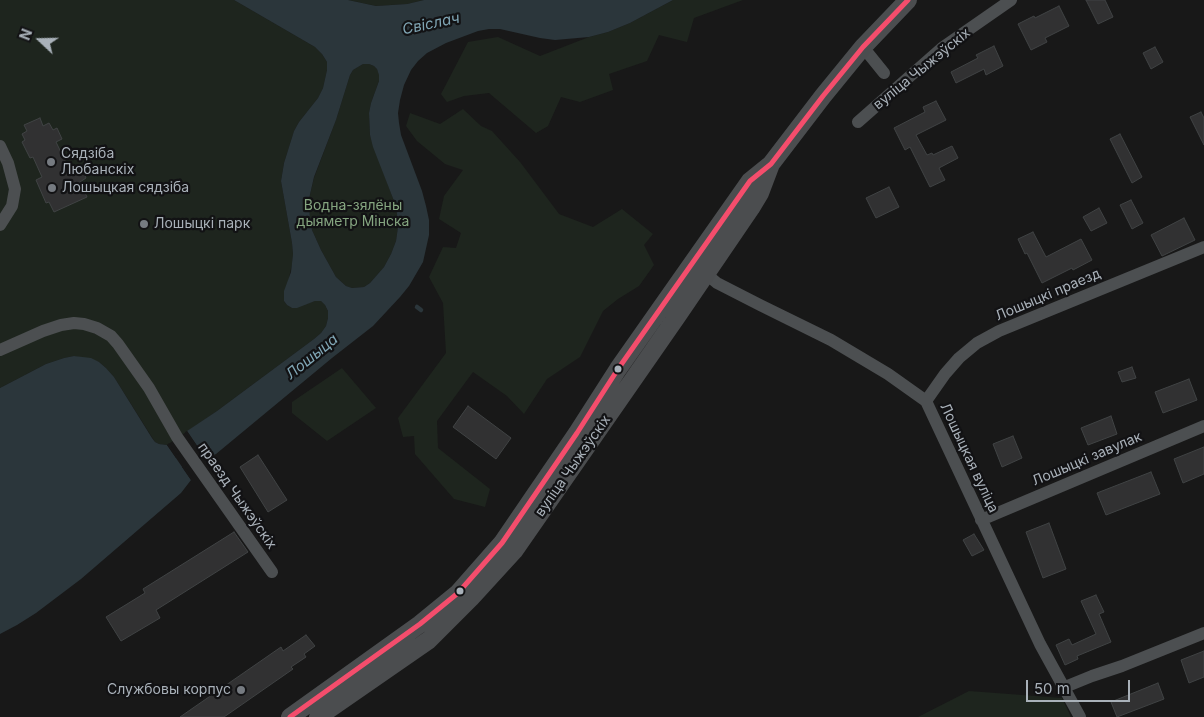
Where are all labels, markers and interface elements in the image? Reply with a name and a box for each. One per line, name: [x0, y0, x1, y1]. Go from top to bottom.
water label: Свіслач: [401, 9, 461, 39]
north arrow: [15, 15, 65, 65]
street label: вуліца Чыжэўскіх: [870, 25, 974, 113]
text: N: [16, 26, 35, 42]
place label: Сядзіба Любанскіх: [61, 146, 134, 178]
marker: Сядзіба Любанскіх: [45, 156, 57, 168]
place label: Лошыцкая сядзіба: [62, 180, 189, 196]
marker: Лошыцкая сядзіба: [46, 182, 58, 194]
park label: Водна-зялёны дыяметр Мінска: [297, 198, 409, 230]
place label: Лошыцкі парк: [154, 216, 250, 232]
marker: Лошыцкі парк: [138, 218, 150, 230]
street label: Лошыцкі праезд: [993, 265, 1103, 325]
water label: Лошыца: [282, 331, 342, 383]
unlabelled marker: [613, 364, 623, 374]
street label: Лошыцкая вуліца: [936, 401, 1002, 515]
street label: вуліца Чыжэўскіх: [532, 412, 614, 520]
street label: Лошыцкі завулак: [1030, 428, 1144, 490]
street label: праезд Чыжэўскіх: [194, 440, 280, 552]
unlabelled marker: [455, 586, 465, 596]
scale bar: [1029, 670, 1133, 702]
text: 50 m: [1034, 679, 1070, 698]
place label: Службовы корпус: [107, 682, 231, 698]
marker: Службовы корпус: [235, 684, 247, 696]

